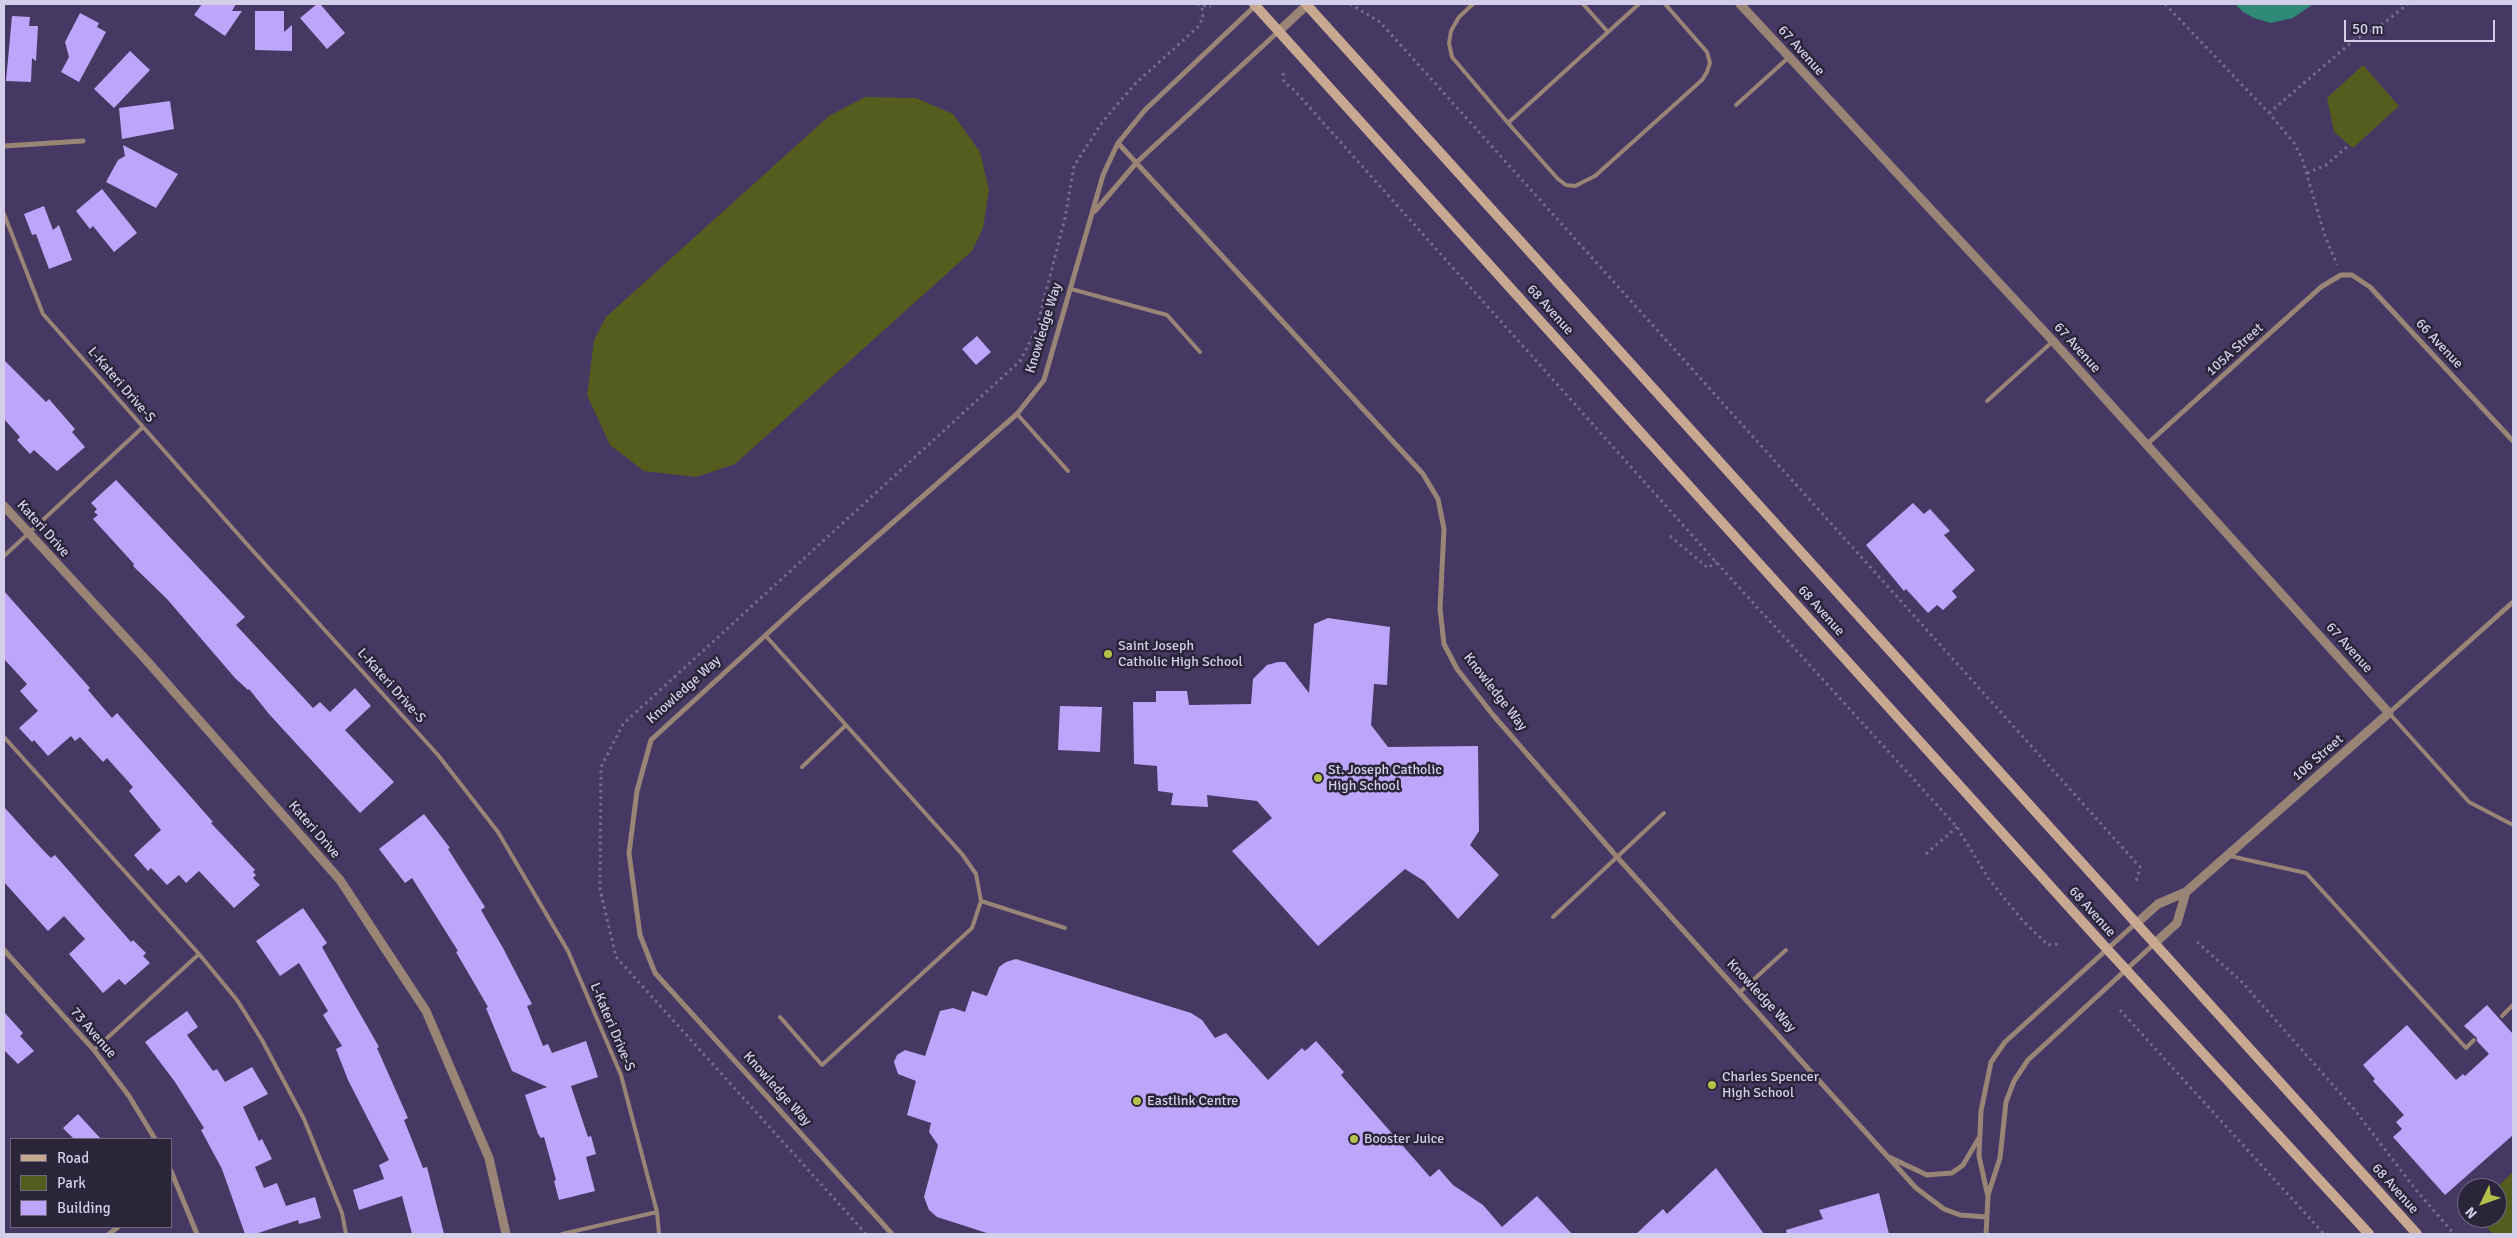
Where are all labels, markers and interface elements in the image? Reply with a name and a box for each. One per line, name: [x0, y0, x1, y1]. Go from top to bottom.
scale bar: [2347, 10, 2498, 42]
text: 50 m: [2352, 20, 2383, 38]
street label: 67 Avenue: [1774, 22, 1828, 80]
street label: Knowledge Way: [1022, 281, 1066, 375]
street label: 68 Avenue: [1523, 281, 1577, 339]
street label: 66 Avenue: [2412, 316, 2466, 372]
street label: 67 Avenue: [2050, 319, 2104, 377]
street label: 105A Street: [2203, 320, 2267, 380]
street label: L-Kateri Drive-S: [84, 344, 158, 426]
street label: Kateri Drive: [13, 497, 73, 561]
street label: 68 Avenue: [1794, 582, 1848, 640]
street label: 67 Avenue: [2322, 619, 2376, 677]
place label: Saint Joseph Catholic High School: [1118, 638, 1243, 670]
street label: L-Kateri Drive-S: [353, 645, 429, 727]
marker: Saint Joseph Catholic High School: [1102, 648, 1114, 660]
street label: Knowledge Way: [1459, 650, 1531, 734]
street label: Knowledge Way: [643, 652, 725, 728]
street label: 106 Street: [2289, 731, 2347, 785]
place label: St. Joseph Catholic High School: [1328, 762, 1442, 794]
marker: St. Joseph Catholic High School: [1312, 772, 1324, 784]
street label: Kateri Drive: [284, 798, 344, 862]
street label: 68 Avenue: [2065, 883, 2119, 941]
street label: Knowledge Way: [1723, 956, 1799, 1036]
street label: L-Kateri Drive-S: [586, 980, 638, 1074]
street label: 73 Avenue: [66, 1004, 120, 1062]
street label: Knowledge Way: [739, 1048, 815, 1130]
place label: Charles Spencer High School: [1722, 1069, 1819, 1102]
marker: Charles Spencer High School: [1706, 1079, 1718, 1091]
place label: Eastlink Centre: [1147, 1093, 1238, 1109]
marker: Eastlink Centre: [1131, 1095, 1143, 1107]
place label: Booster Juice: [1364, 1131, 1444, 1147]
marker: Booster Juice: [1348, 1133, 1360, 1145]
legend: [10, 1138, 172, 1228]
text: Road: [57, 1149, 89, 1167]
street label: 68 Avenue: [2368, 1160, 2422, 1218]
text: Park: [57, 1174, 86, 1192]
north arrow: [2457, 1178, 2507, 1228]
text: Building: [57, 1199, 111, 1217]
text: N: [2462, 1203, 2481, 1222]

